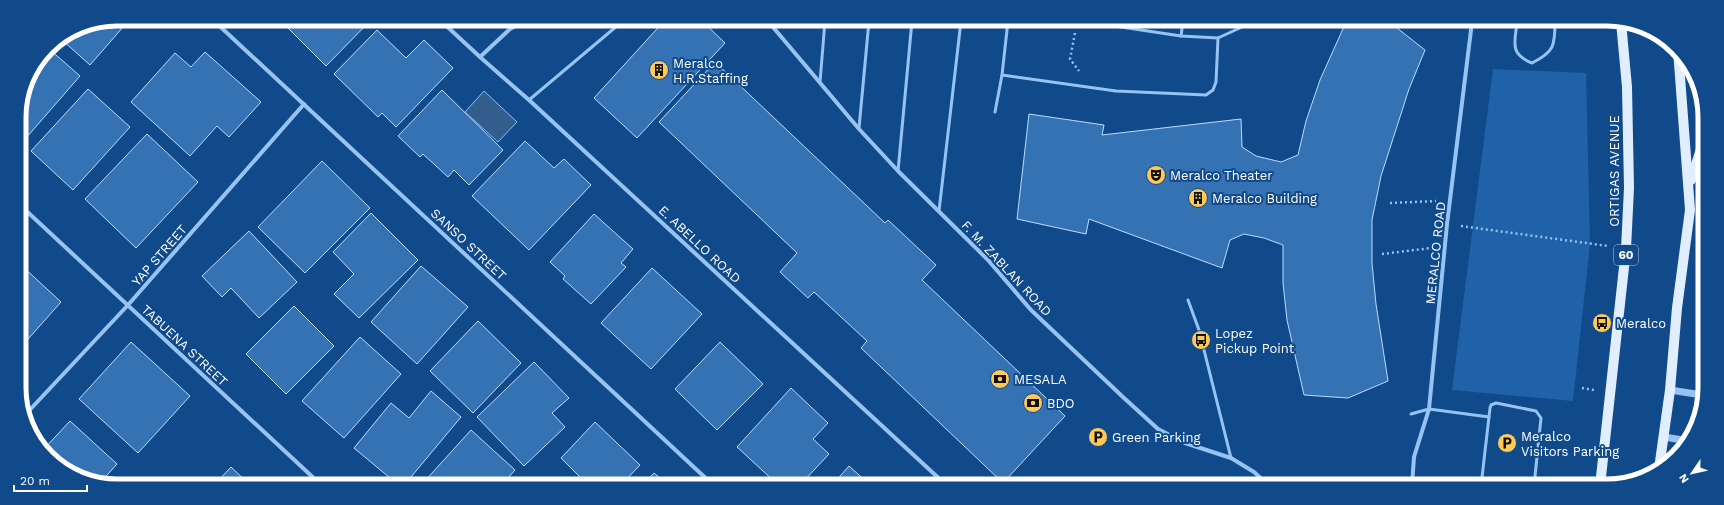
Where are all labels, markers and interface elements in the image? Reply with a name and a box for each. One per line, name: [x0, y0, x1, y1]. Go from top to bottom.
place label: Meralco H.R.Staffing: [673, 56, 748, 86]
building icon: Meralco H.R.Staffing: [648, 59, 670, 81]
street label: ORTIGAS AVENUE: [1607, 115, 1622, 227]
theatre icon: Meralco Theater: [1145, 164, 1167, 186]
place label: Meralco Theater: [1170, 168, 1273, 183]
building icon: Meralco Building: [1187, 187, 1209, 209]
place label: Meralco Building: [1212, 191, 1317, 206]
street label: MERALCO ROAD: [1423, 201, 1448, 305]
street label: E. ABELLO ROAD: [656, 203, 744, 286]
street label: SANSO STREET: [428, 206, 510, 283]
street label: F. M. ZABLAN ROAD: [959, 218, 1055, 319]
street label: YAP STREET: [129, 222, 190, 289]
road number: 60: [1614, 245, 1638, 265]
street label: TABUENA STREET: [139, 302, 231, 389]
bus stop icon: Meralco: [1591, 312, 1613, 334]
place label: Meralco: [1616, 316, 1666, 331]
place label: Lopez Pickup Point: [1215, 326, 1295, 356]
bus stop icon: Lopez Pickup Point: [1190, 329, 1212, 351]
bank icon: MESALA: [989, 368, 1011, 390]
place label: MESALA: [1014, 372, 1067, 387]
bank icon: BDO: [1022, 392, 1044, 414]
place label: BDO: [1047, 396, 1075, 411]
parking icon: Green Parking: [1087, 426, 1109, 448]
place label: Meralco Visitors Parking: [1521, 429, 1619, 459]
place label: Green Parking: [1112, 430, 1200, 445]
parking icon: Meralco Visitors Parking: [1496, 432, 1518, 454]
north arrow: [1672, 453, 1712, 493]
scale bar: [14, 467, 87, 493]
text: N: [1676, 471, 1692, 485]
text: 20 m: [20, 474, 50, 488]

